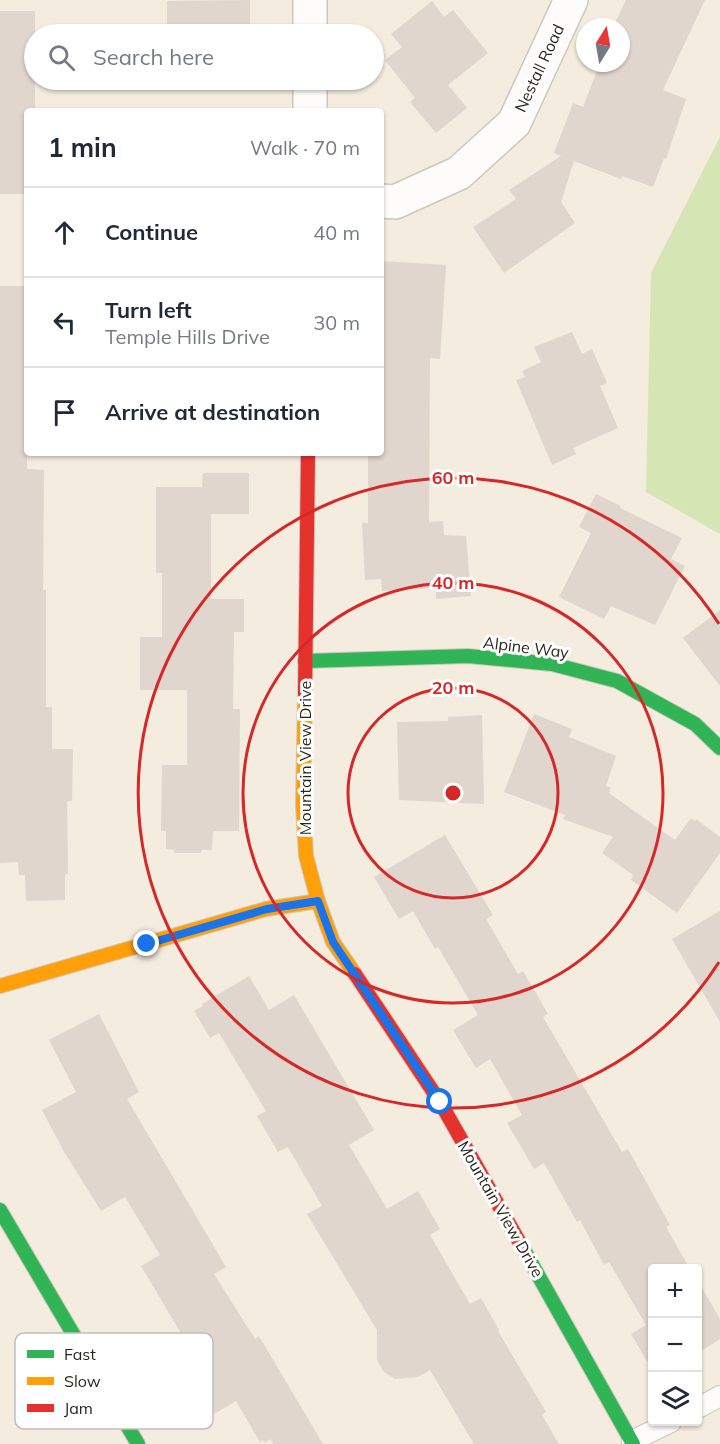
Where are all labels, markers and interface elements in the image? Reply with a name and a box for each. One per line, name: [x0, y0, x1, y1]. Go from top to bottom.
north arrow: [576, 18, 630, 72]
street label: Nestall Road: [510, 21, 568, 115]
search box: [24, 24, 384, 90]
icon: search: [45, 41, 78, 74]
text: Search here: [93, 43, 214, 71]
text: 1 min: [48, 131, 117, 164]
text: Walk · 70 m: [250, 135, 360, 160]
icon: ahead: [48, 216, 81, 249]
text: Continue: [105, 218, 198, 246]
text: 40 m: [313, 220, 360, 245]
text: Turn left: [105, 296, 192, 324]
icon: left: [48, 306, 81, 339]
text: 30 m: [313, 310, 360, 335]
text: Temple Hills Drive: [105, 324, 270, 349]
icon: arrive: [48, 396, 81, 429]
text: Arrive at destination: [105, 398, 320, 426]
text: 60 m: [432, 466, 474, 489]
text: 40 m: [432, 571, 474, 594]
street label: Alpine Way: [482, 632, 570, 662]
text: 20 m: [432, 676, 474, 699]
street label: Mountain View Drive: [295, 681, 315, 835]
centre of rings: [443, 783, 463, 803]
route end: [133, 930, 159, 956]
route start: [426, 1088, 452, 1114]
street label: Mountain View Drive: [454, 1137, 548, 1281]
map controls: [648, 1264, 702, 1426]
button: +: [648, 1264, 702, 1318]
button: −: [648, 1318, 702, 1372]
legend: [15, 1333, 213, 1429]
text: Fast: [64, 1344, 96, 1364]
text: Slow: [64, 1371, 101, 1391]
button: layers: [648, 1372, 702, 1426]
text: Jam: [64, 1398, 93, 1418]

